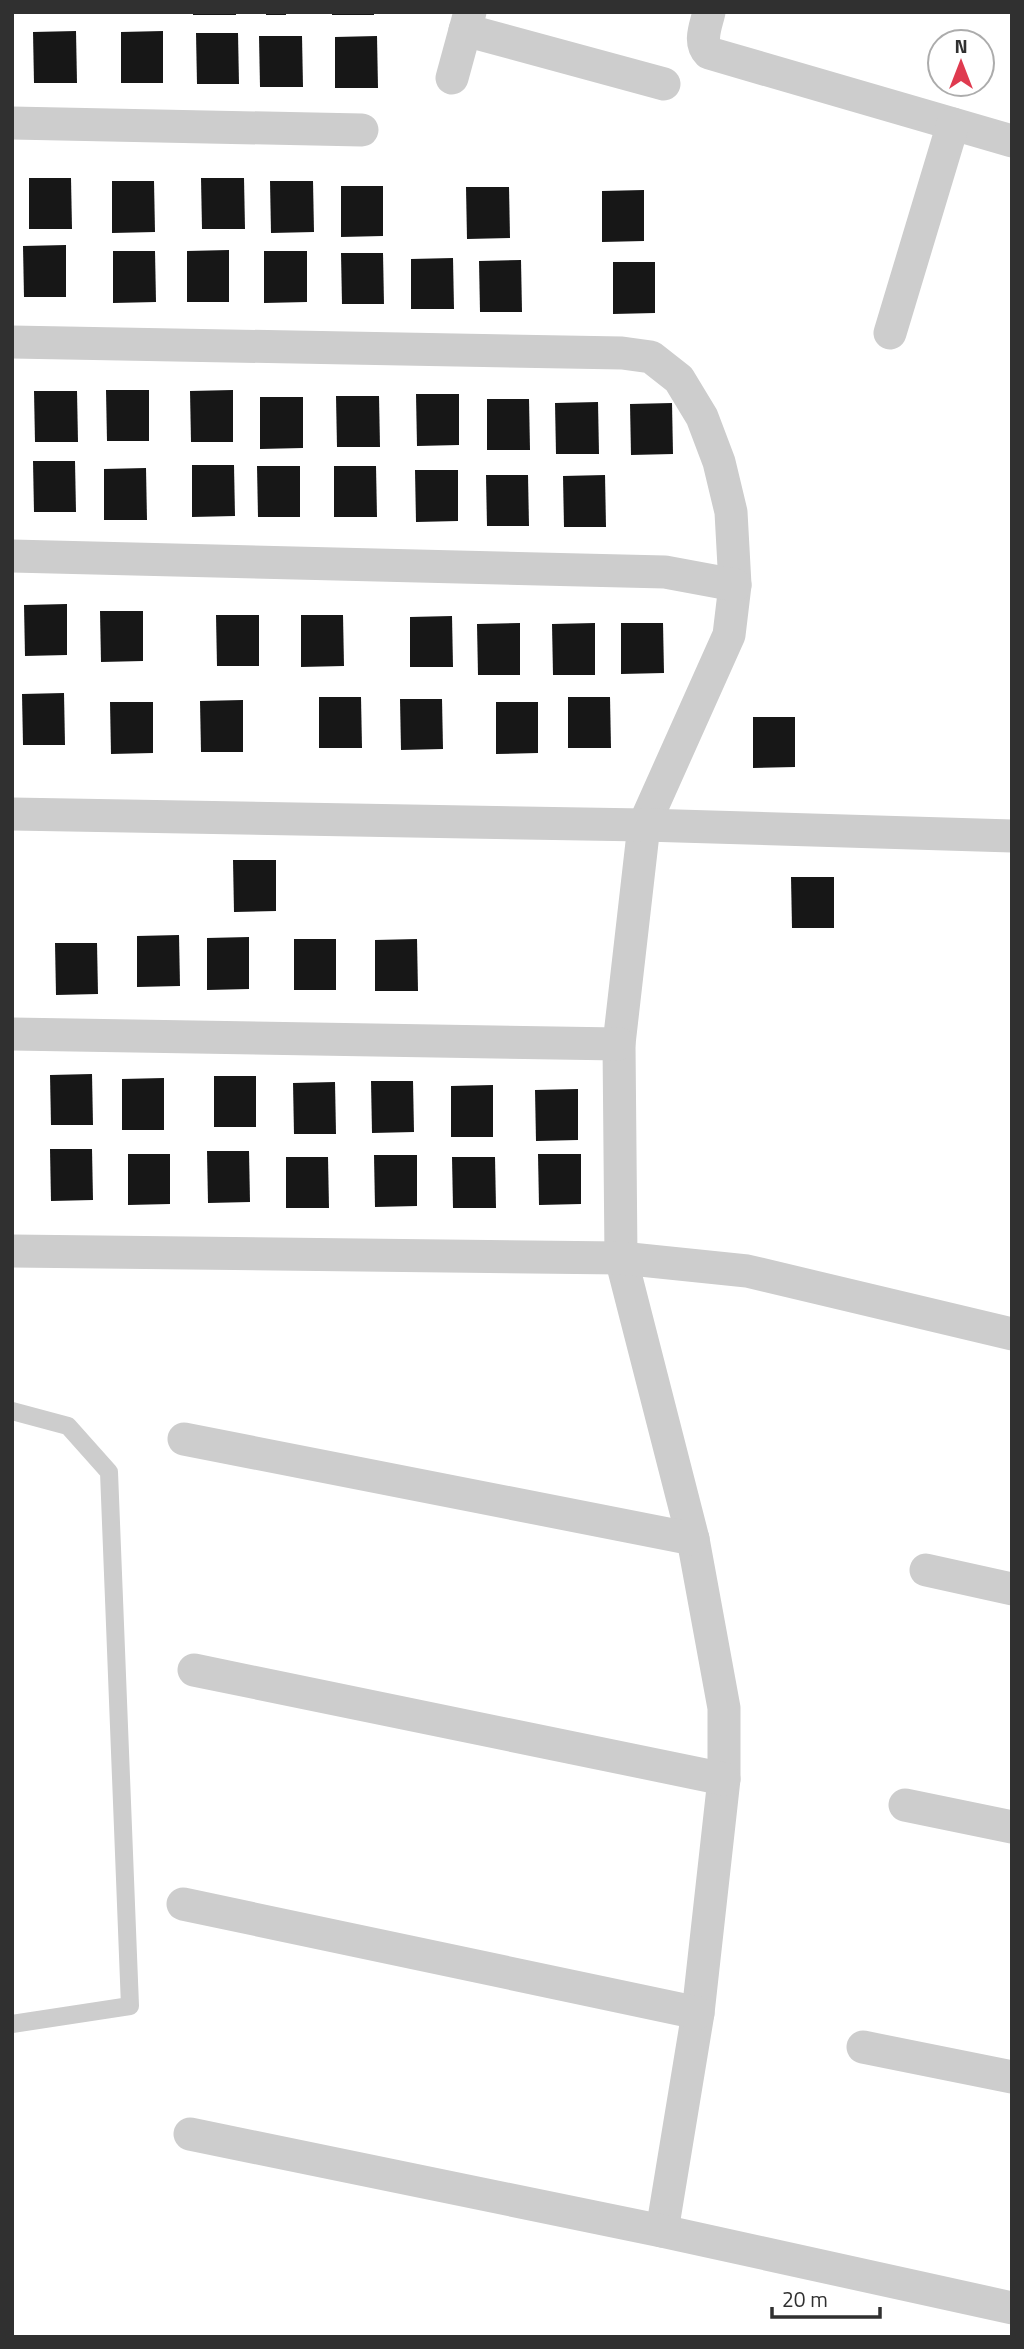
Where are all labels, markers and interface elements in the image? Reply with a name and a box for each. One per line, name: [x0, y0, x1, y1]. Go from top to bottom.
north arrow: [926, 28, 996, 98]
text: N: [954, 31, 968, 60]
scale bar: [772, 2276, 880, 2320]
text: 20 m: [782, 2283, 828, 2315]

